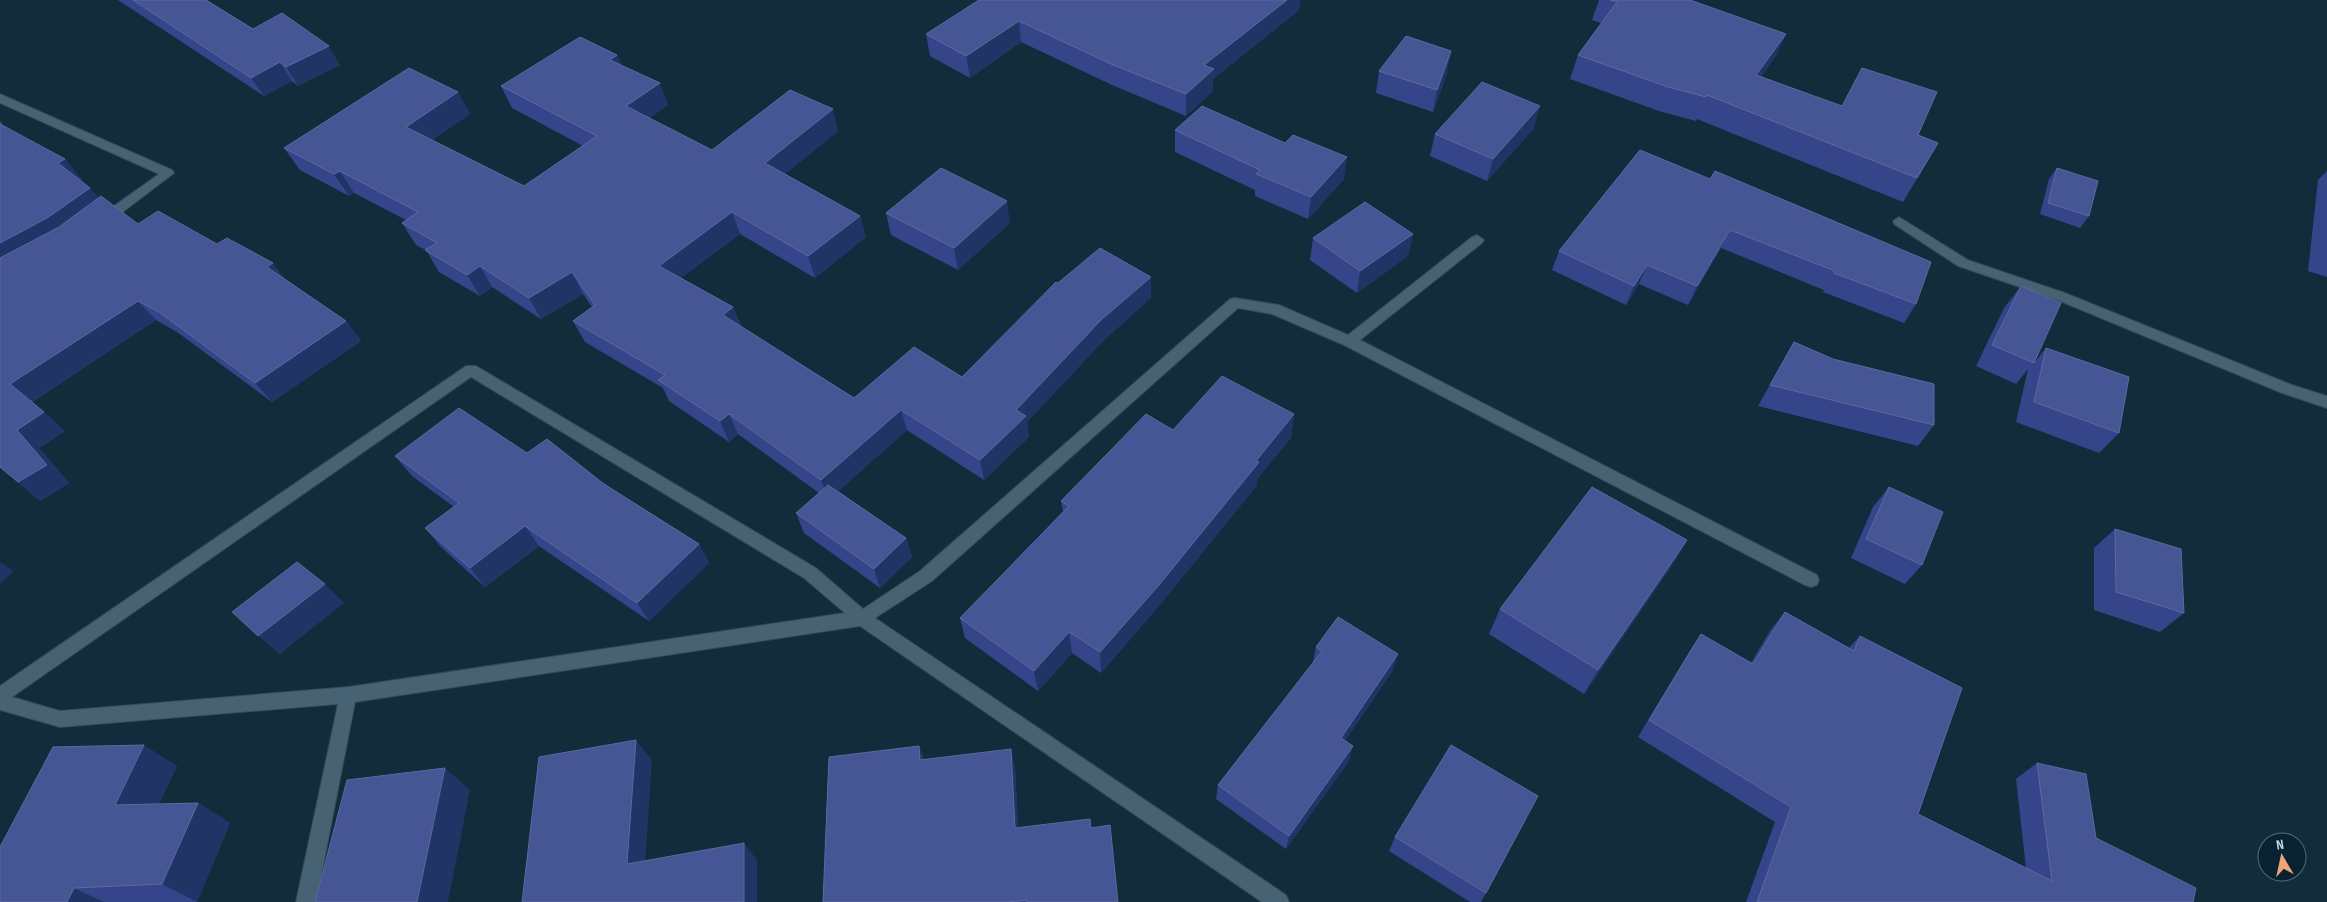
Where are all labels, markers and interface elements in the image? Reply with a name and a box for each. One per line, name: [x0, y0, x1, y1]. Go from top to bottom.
north arrow: [2257, 832, 2307, 882]
text: N: [2275, 836, 2285, 854]

